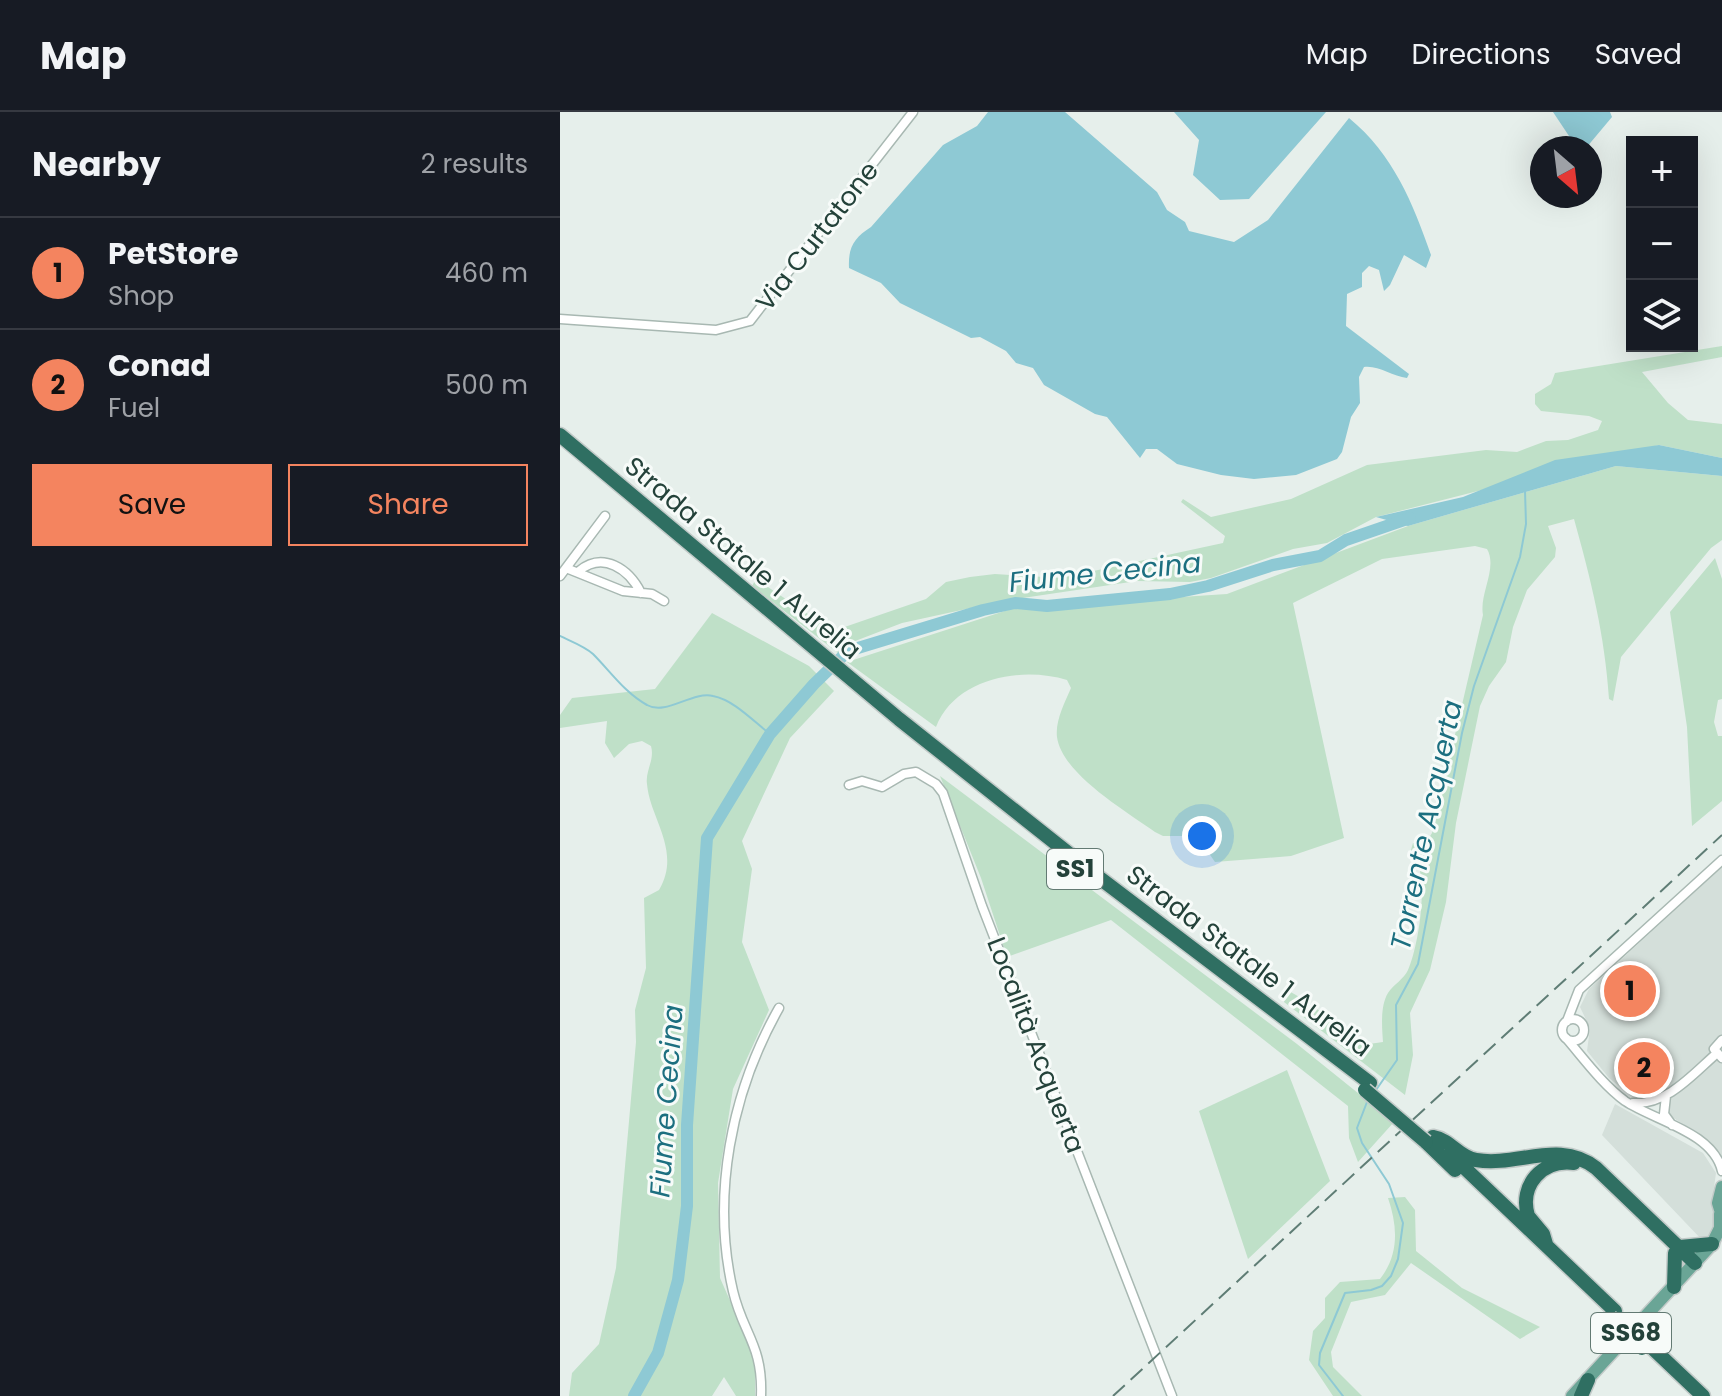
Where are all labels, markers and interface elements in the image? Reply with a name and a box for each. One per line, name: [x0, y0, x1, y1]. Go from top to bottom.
text: Map: [40, 29, 127, 82]
text: Map: [1306, 35, 1368, 74]
text: Directions: [1412, 35, 1551, 74]
text: Saved: [1595, 35, 1682, 74]
north arrow: [1530, 136, 1602, 208]
map controls: [1626, 136, 1698, 352]
button: +: [1626, 136, 1698, 208]
text: Nearby: [32, 140, 161, 188]
text: 2 results: [421, 146, 528, 182]
street label: Via Curtatone: [747, 154, 887, 318]
button: −: [1626, 208, 1698, 280]
text: PetStore: [108, 232, 238, 275]
text: 1: [53, 255, 63, 291]
text: 460 m: [445, 255, 528, 291]
text: Shop: [108, 278, 174, 314]
button: layers: [1626, 280, 1698, 352]
text: Conad: [108, 344, 211, 387]
text: 2: [51, 367, 65, 403]
text: 500 m: [445, 367, 528, 403]
text: Fuel: [108, 390, 160, 426]
street label: Strada Statale 1 Aurelia: [617, 448, 869, 668]
button: Save: [32, 464, 272, 546]
button: Share: [288, 464, 528, 546]
water label: Fiume Cecina: [1007, 543, 1203, 602]
water label: Torrente Acquerta: [1381, 696, 1472, 954]
your location: [1182, 816, 1222, 856]
road number: SS1: [1047, 849, 1103, 889]
street label: Strada Statale 1 Aurelia: [1119, 857, 1379, 1065]
street label: Località Acquerta: [978, 932, 1094, 1158]
pin: 1: [1604, 961, 1656, 1021]
water label: Fiume Cecina: [640, 1003, 693, 1199]
pin: 2: [1618, 1038, 1670, 1098]
road number: SS68: [1591, 1313, 1671, 1353]

